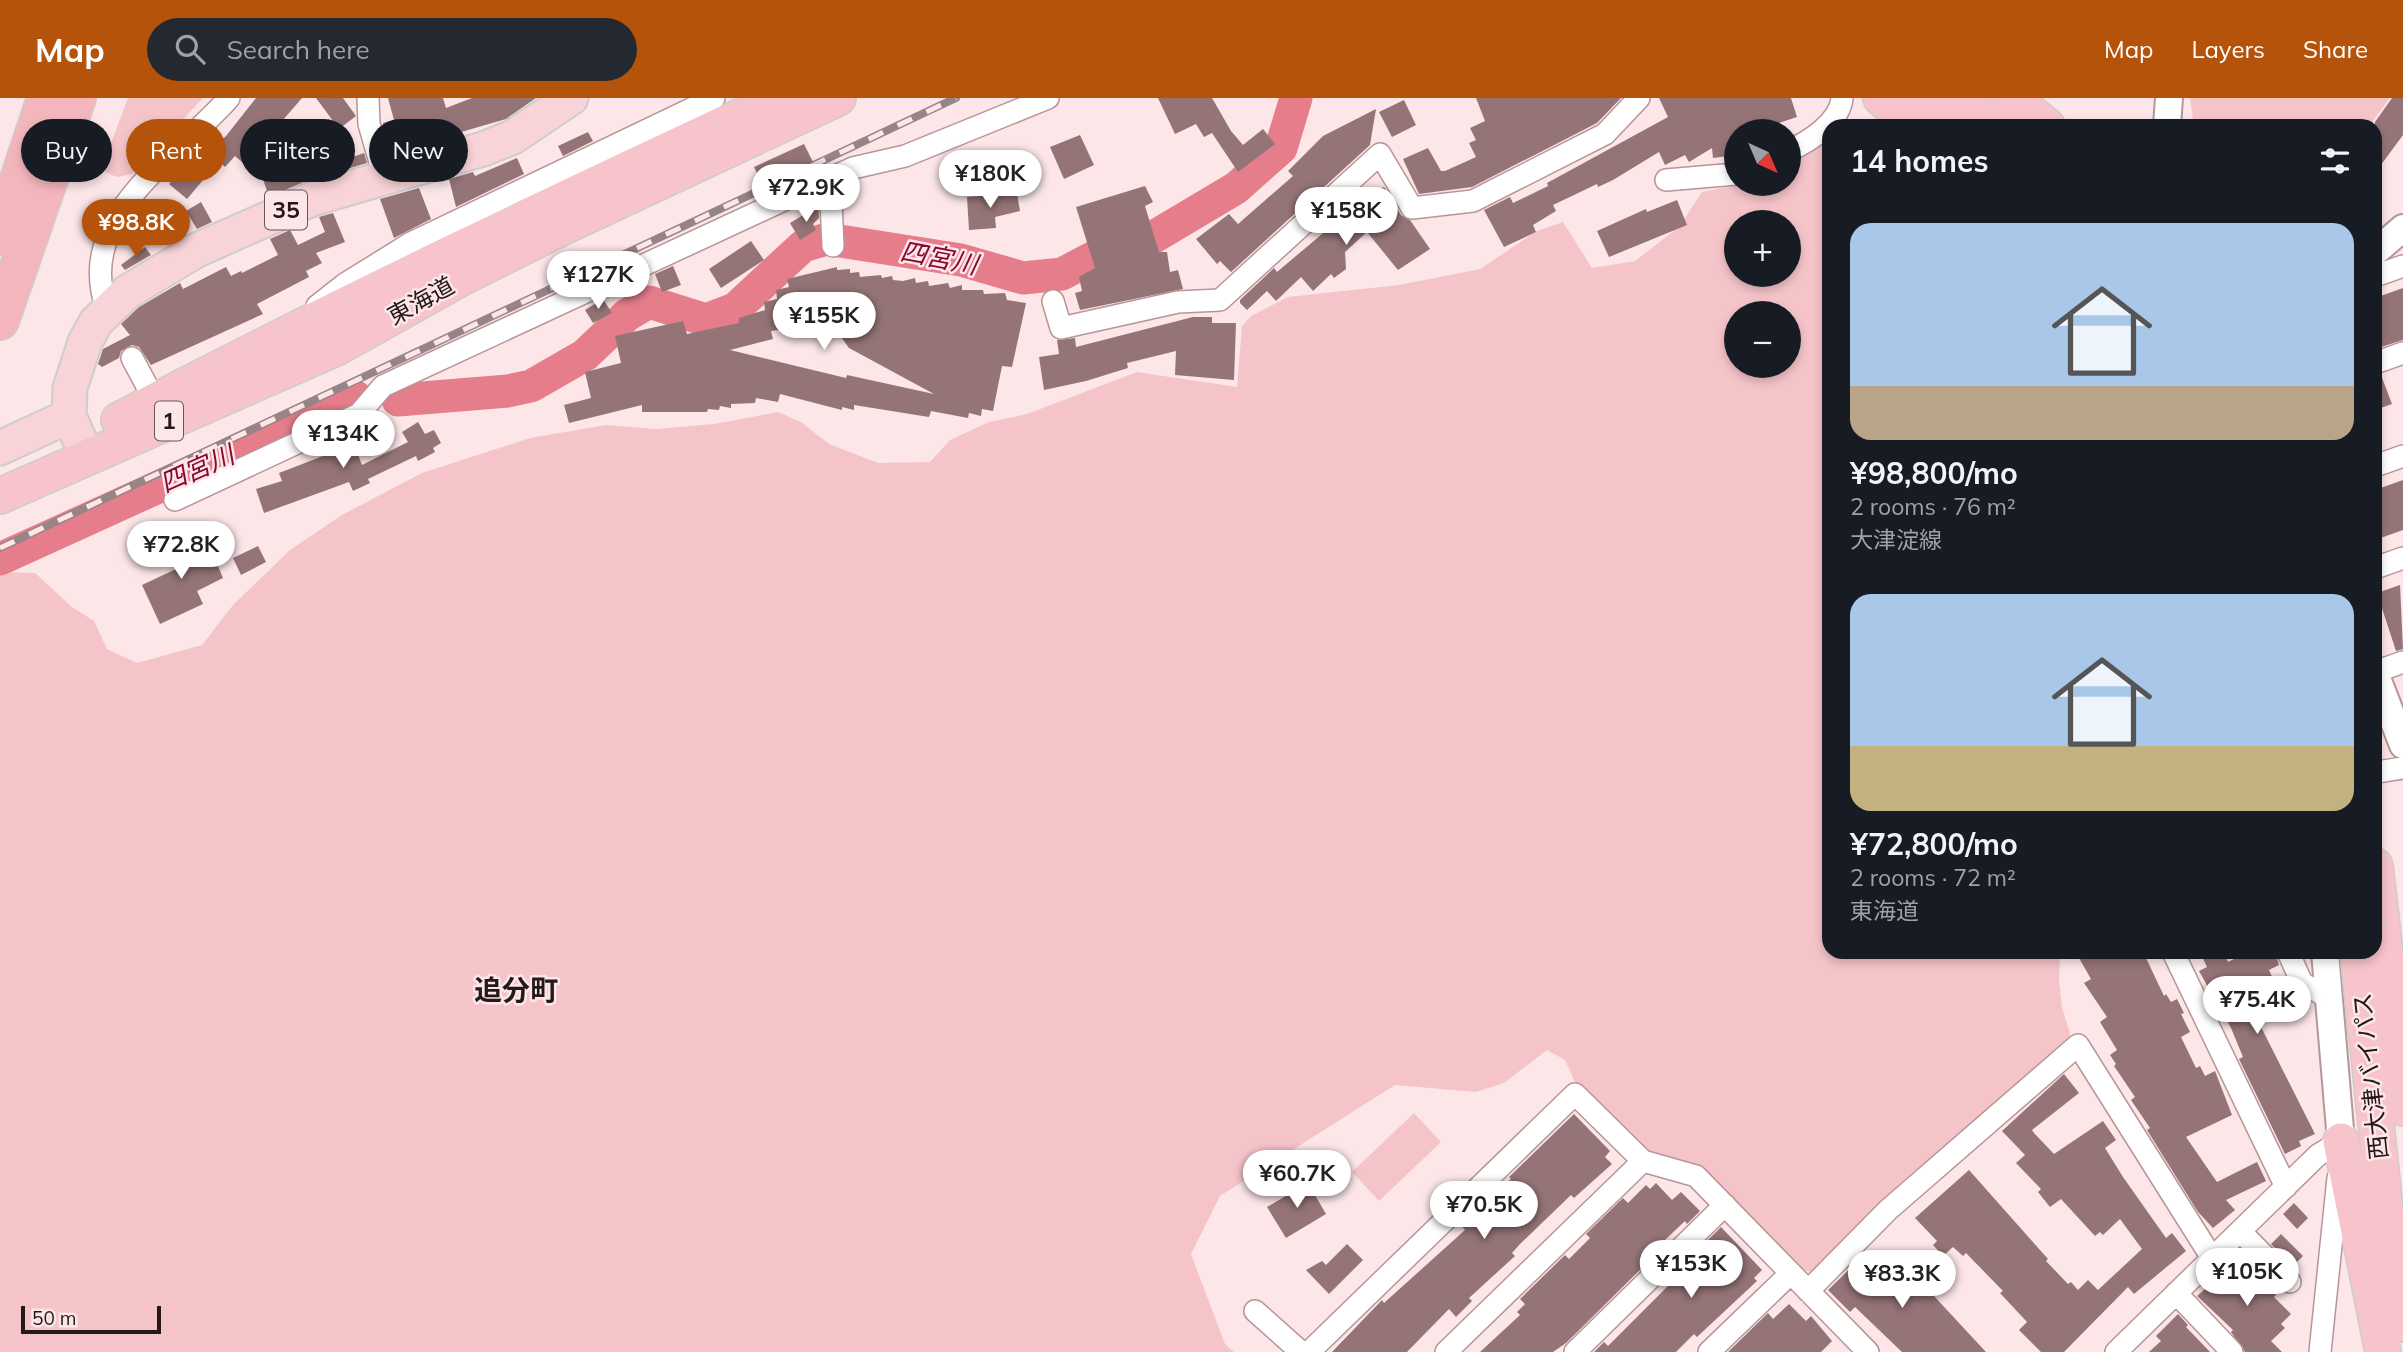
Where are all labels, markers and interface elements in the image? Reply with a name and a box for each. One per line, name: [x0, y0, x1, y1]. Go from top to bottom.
search box: [147, 18, 637, 81]
text: Map: [35, 29, 105, 70]
icon: search: [171, 30, 209, 68]
text: Search here: [227, 33, 370, 66]
text: Map: [2104, 34, 2153, 64]
text: Layers: [2191, 34, 2265, 64]
text: Share: [2303, 34, 2368, 64]
chip: Buy: [21, 119, 112, 182]
chip: Rent: [126, 119, 226, 182]
chip: Filters: [240, 119, 355, 182]
chip: New: [369, 119, 468, 182]
north arrow: [1724, 119, 1801, 196]
map controls: [1724, 119, 1801, 378]
text: 14 homes: [1850, 142, 1989, 180]
icon: filters: [2316, 142, 2354, 180]
pin: ¥180K: [941, 150, 1039, 210]
text: ¥180K: [955, 158, 1025, 187]
pin: ¥72.9K: [749, 164, 863, 224]
text: ¥72.9K: [768, 172, 844, 201]
pin: ¥158K: [1297, 188, 1395, 247]
road number: 35: [265, 190, 307, 230]
text: ¥158K: [1311, 195, 1381, 224]
pin: ¥98.8K: [79, 200, 193, 259]
text: ¥98.8K: [98, 207, 174, 236]
button: +: [1724, 210, 1801, 287]
water label: 四宮川: [898, 234, 983, 282]
pin: ¥127K: [549, 252, 647, 311]
text: ¥127K: [563, 259, 633, 288]
icon: home: [2039, 268, 2165, 394]
street label: 東海道: [382, 270, 459, 331]
pin: ¥155K: [775, 292, 873, 352]
text: ¥155K: [789, 300, 859, 329]
button: −: [1724, 301, 1801, 378]
road number: 1: [155, 402, 183, 440]
pin: ¥134K: [294, 410, 392, 470]
text: ¥134K: [308, 418, 378, 447]
water label: 四宮川: [154, 436, 242, 499]
text: ¥98,800/mo: [1850, 454, 2018, 492]
text: 2 rooms · 76 m²: [1850, 492, 2016, 521]
pin: ¥72.8K: [124, 522, 238, 581]
text: 大津淀線: [1850, 525, 1942, 554]
text: ¥72.8K: [143, 529, 219, 558]
icon: home: [2039, 639, 2165, 765]
text: ¥72,800/mo: [1850, 825, 2018, 863]
text: 2 rooms · 72 m²: [1850, 863, 2016, 892]
text: 東海道: [1850, 896, 1919, 925]
district label: 追分町: [474, 972, 558, 1007]
pin: ¥75.4K: [2200, 976, 2314, 1036]
text: ¥75.4K: [2219, 984, 2295, 1013]
street label: 西大津バイパス: [2346, 991, 2394, 1161]
pin: ¥60.7K: [1240, 1150, 1354, 1210]
text: ¥60.7K: [1259, 1158, 1335, 1187]
pin: ¥70.5K: [1427, 1182, 1541, 1241]
text: ¥70.5K: [1446, 1189, 1522, 1218]
pin: ¥153K: [1642, 1240, 1740, 1300]
text: ¥153K: [1656, 1248, 1726, 1277]
pin: ¥105K: [2198, 1248, 2296, 1308]
pin: ¥83.3K: [1845, 1250, 1959, 1310]
text: ¥105K: [2212, 1256, 2282, 1285]
text: ¥83.3K: [1864, 1258, 1940, 1287]
scale bar: [21, 1303, 161, 1335]
text: 50 m: [32, 1306, 76, 1330]

